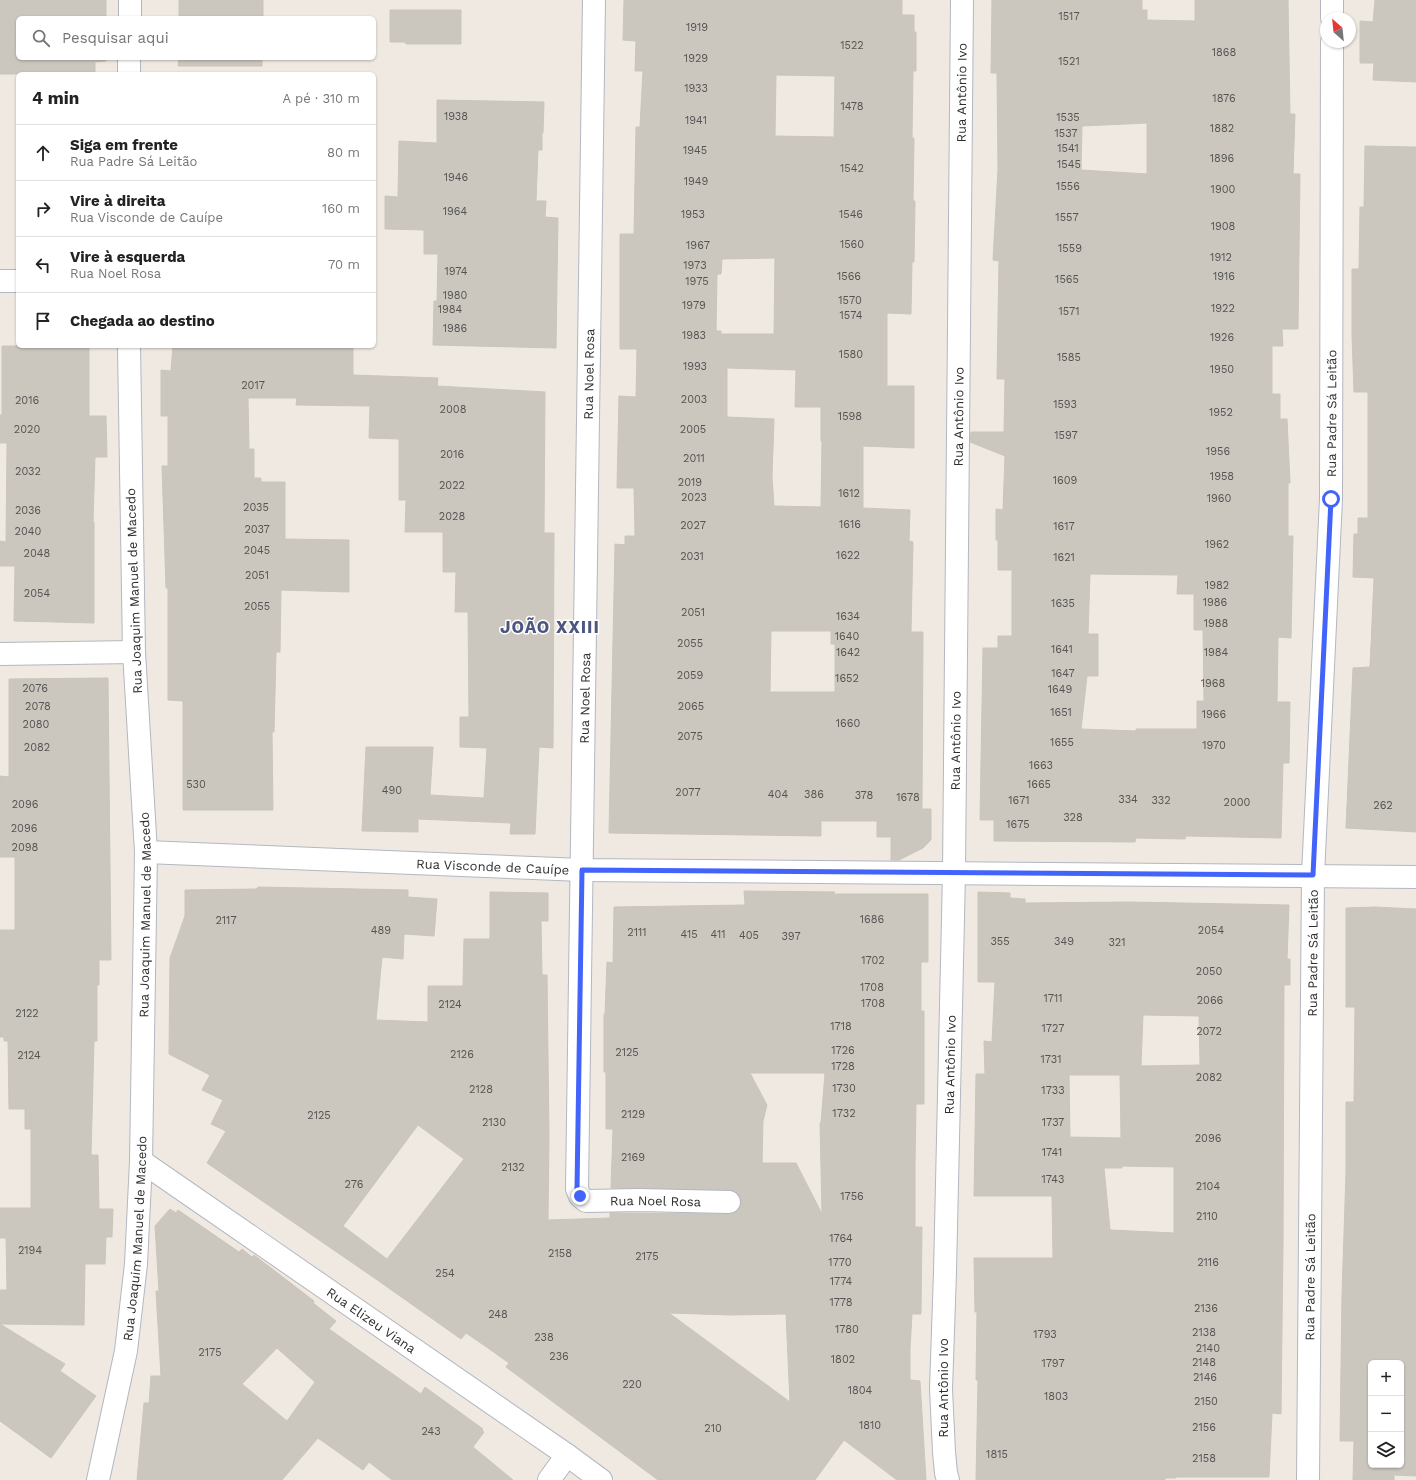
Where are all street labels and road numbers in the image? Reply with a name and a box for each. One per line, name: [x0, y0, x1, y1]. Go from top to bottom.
street label: Rua Antônio Ivo: [953, 43, 969, 143]
street label: Rua Noel Rosa: [581, 328, 597, 420]
street label: Rua Padre Sá Leitão: [1324, 350, 1339, 477]
street label: Rua Antônio Ivo: [950, 367, 966, 466]
street label: Rua Joaquim Manuel de Macedo: [123, 488, 145, 694]
street label: Rua Noel Rosa: [577, 652, 593, 744]
street label: Rua Antônio Ivo: [947, 691, 963, 790]
street label: Rua Joaquim Manuel de Macedo: [136, 811, 154, 1018]
street label: Rua Visconde de Cauípe: [416, 856, 570, 877]
street label: Rua Padre Sá Leitão: [1304, 889, 1320, 1017]
street label: Rua Antônio Ivo: [941, 1014, 958, 1115]
street label: Rua Joaquim Manuel de Macedo: [120, 1135, 149, 1342]
street label: Rua Noel Rosa: [610, 1192, 702, 1209]
street label: Rua Padre Sá Leitão: [1302, 1213, 1318, 1341]
street label: Rua Elizeu Viana: [324, 1284, 419, 1356]
street label: Rua Antônio Ivo: [936, 1338, 951, 1438]

